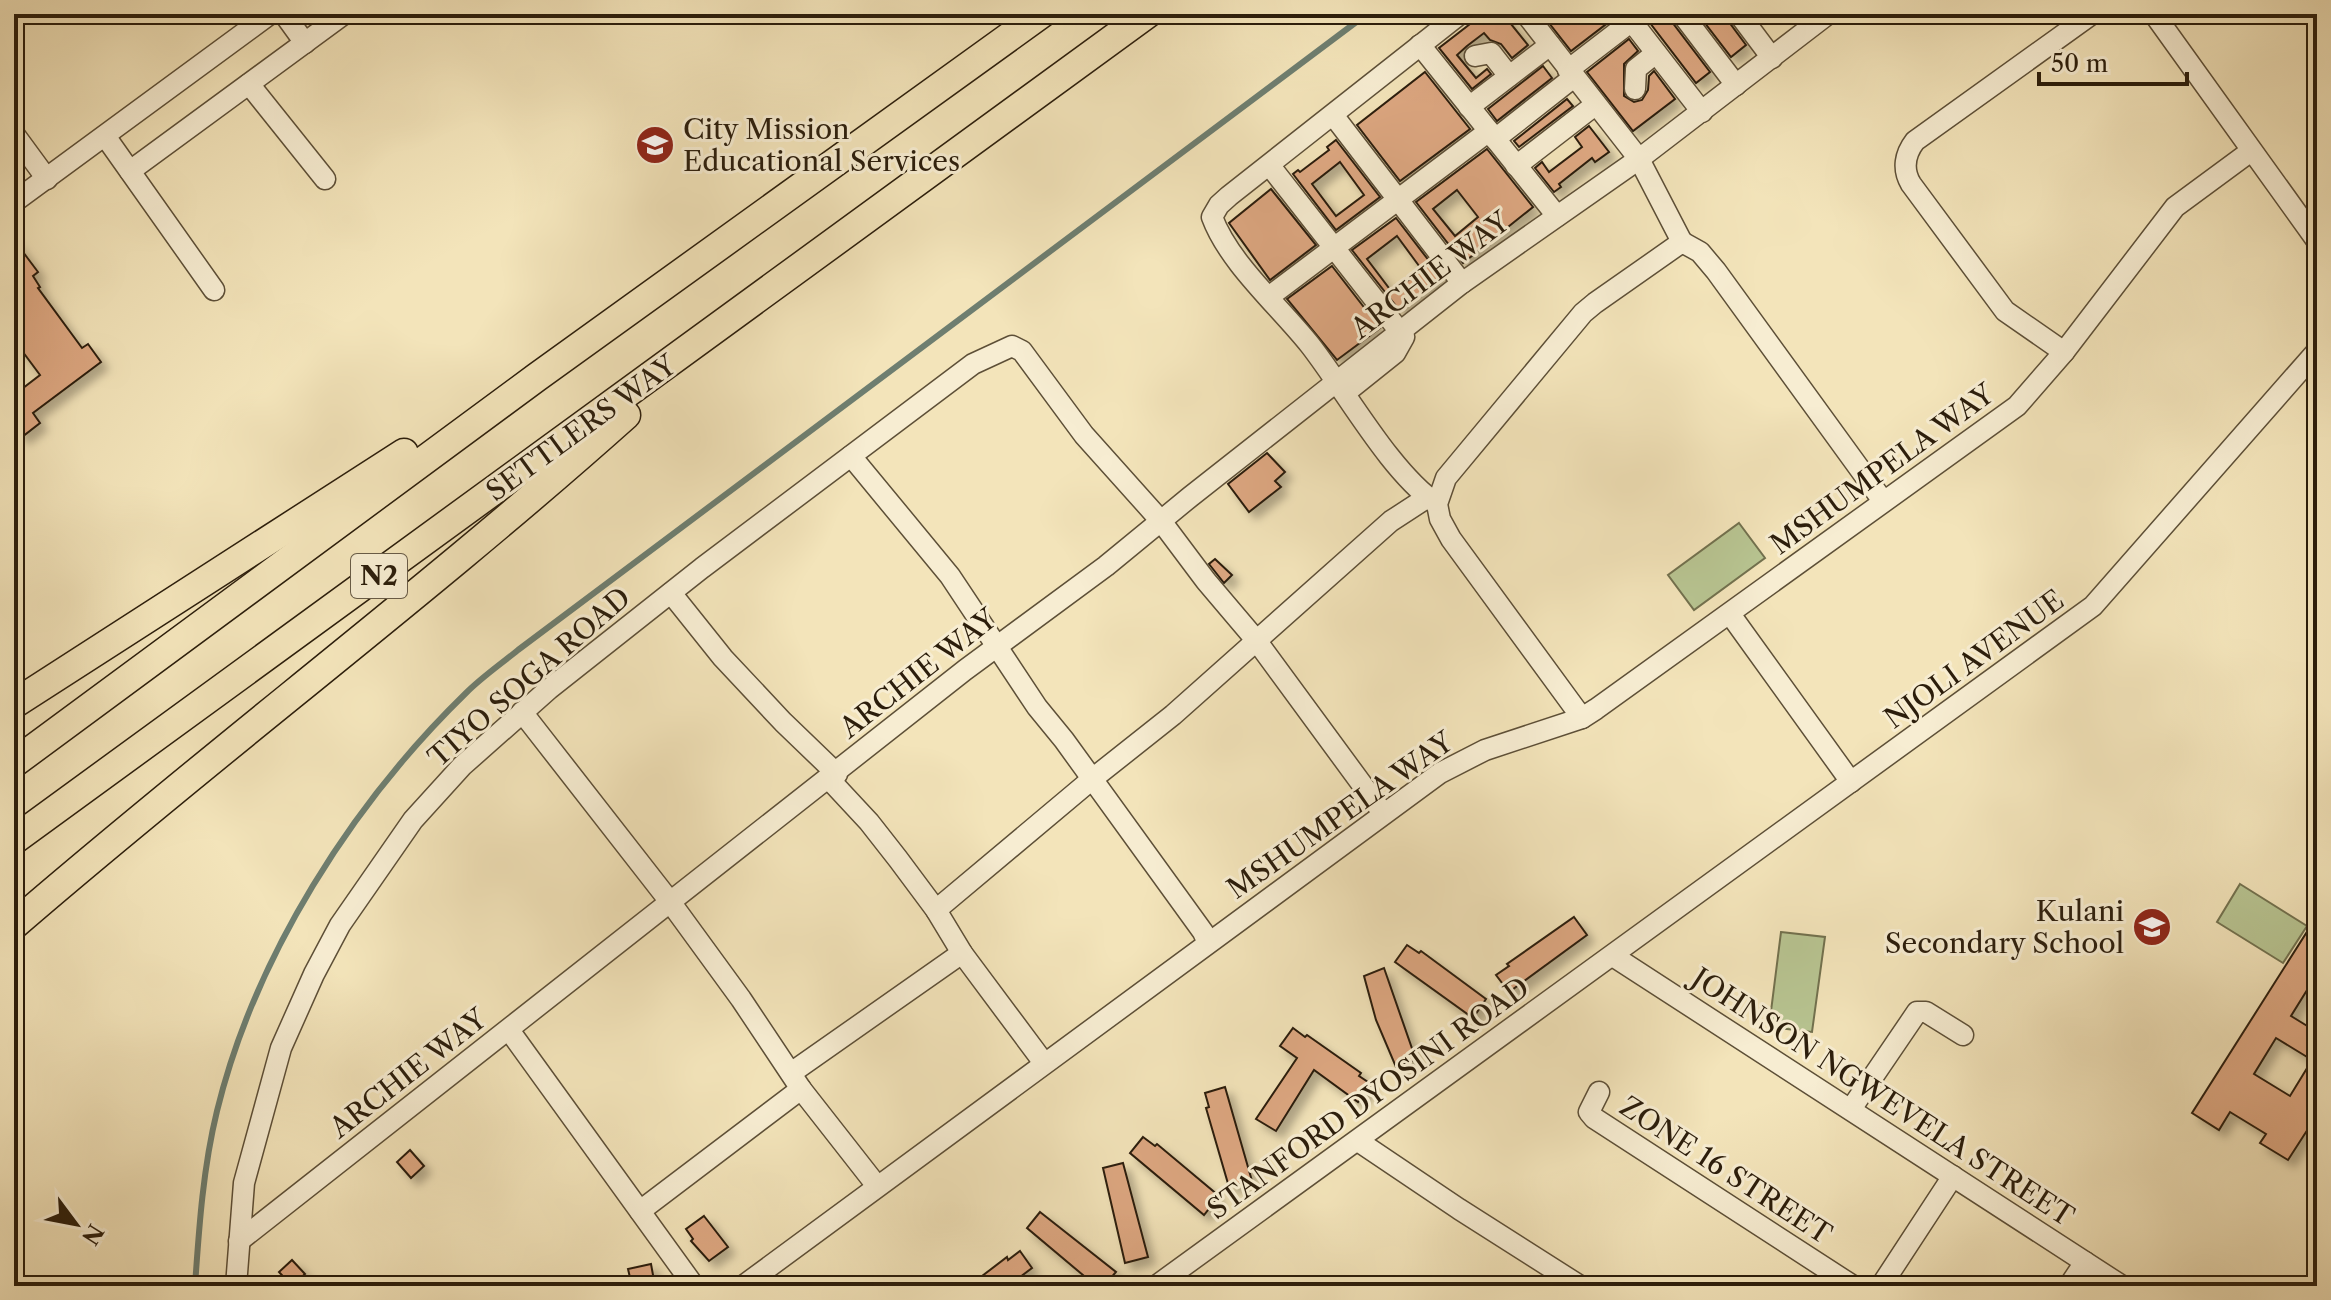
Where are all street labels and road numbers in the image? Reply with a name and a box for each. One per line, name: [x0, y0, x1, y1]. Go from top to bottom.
street label: ARCHIE WAY: [1343, 204, 1517, 346]
street label: SETTLERS WAY: [479, 347, 683, 508]
street label: MSHUMPELA WAY: [1764, 376, 2001, 561]
road number: N2: [351, 554, 407, 598]
street label: TIYO SOGA ROAD: [421, 580, 637, 774]
street label: NJOLI AVENUE: [1878, 583, 2070, 735]
street label: ARCHIE WAY: [832, 600, 1004, 745]
street label: MSHUMPELA WAY: [1221, 724, 1460, 906]
street label: JOHNSON NGWEVELA STREET: [1682, 958, 2080, 1233]
street label: STANFORD DYOSINI ROAD: [1201, 970, 1535, 1226]
street label: ARCHIE WAY: [322, 1000, 494, 1145]
street label: ZONE 16 STREET: [1614, 1089, 1838, 1251]

